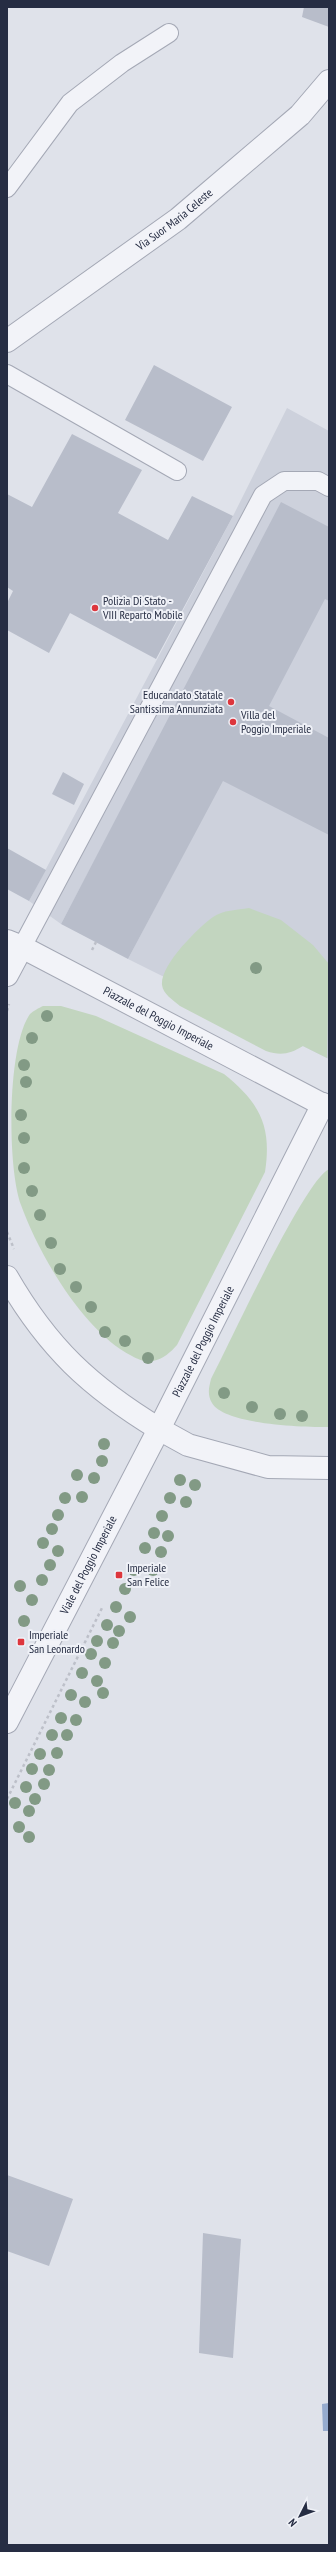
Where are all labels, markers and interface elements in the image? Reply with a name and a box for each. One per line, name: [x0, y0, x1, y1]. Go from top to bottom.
street label: Via Suor Maria Celeste: [132, 185, 216, 254]
place label: Polizia Di Stato - VIII Reparto Mobile: [102, 593, 183, 622]
marker: Polizia Di Stato - VIII Reparto Mobile: [90, 603, 100, 613]
place label: Educandato Statale Santissima Annunziata: [130, 687, 223, 716]
marker: Educandato Statale Santissima Annunziata: [226, 697, 236, 707]
place label: Villa del Poggio Imperiale: [240, 707, 311, 736]
marker: Villa del Poggio Imperiale: [228, 717, 238, 727]
street label: Piazzale del Poggio Imperiale: [101, 983, 216, 1053]
street label: Piazzale del Poggio Imperiale: [168, 1283, 237, 1399]
street label: Viale del Poggio Imperiale: [56, 1513, 120, 1617]
place label: Imperiale San Felice: [127, 1560, 169, 1589]
marker: Imperiale San Felice: [114, 1570, 124, 1580]
place label: Imperiale San Leonardo: [29, 1627, 85, 1656]
marker: Imperiale San Leonardo: [16, 1637, 26, 1647]
north arrow: [280, 2496, 320, 2536]
text: N: [285, 2516, 300, 2530]

